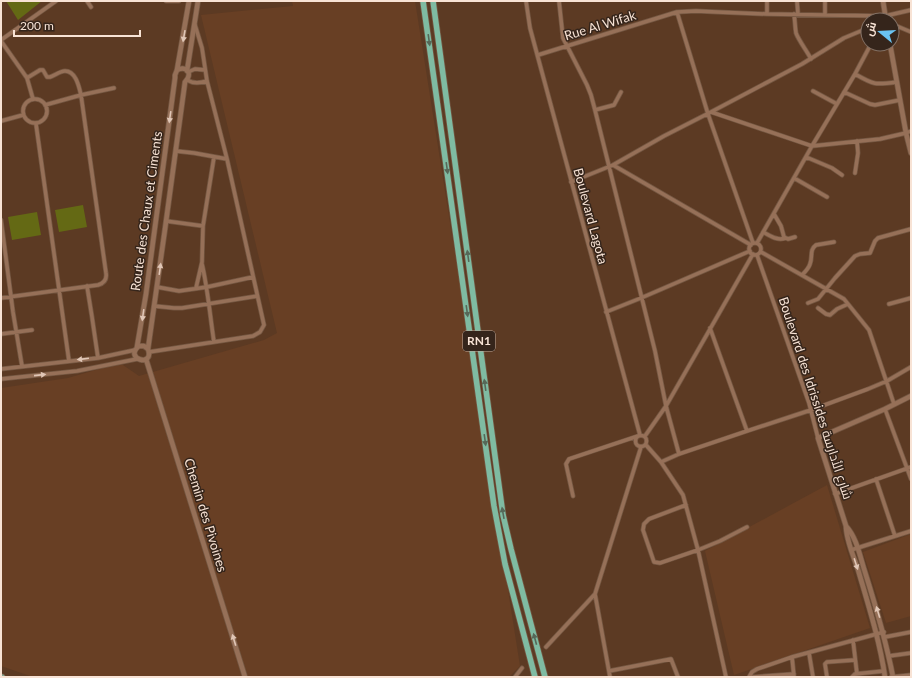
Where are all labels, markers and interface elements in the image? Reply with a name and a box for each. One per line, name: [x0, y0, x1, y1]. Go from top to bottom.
street label: Rue Al Wifak: [562, 6, 638, 43]
scale bar: [14, 12, 140, 38]
north arrow: [860, 12, 900, 52]
text: 200 m: [20, 18, 54, 33]
text: ش: [862, 20, 879, 38]
one-way arrow: [180, 29, 186, 42]
one-way arrow: [426, 34, 432, 46]
one-way arrow: [167, 111, 173, 123]
street label: Route des Chaux et Ciments: [127, 130, 165, 292]
one-way arrow: [444, 162, 450, 174]
street label: Boulevard Lagota: [570, 166, 612, 266]
one-way arrow: [465, 250, 471, 262]
one-way arrow: [157, 262, 163, 275]
street label: Boulevard des Idrissides شارع الأدارسة: [775, 295, 856, 502]
one-way arrow: [464, 305, 470, 317]
one-way arrow: [140, 309, 146, 321]
road number: RN1: [463, 331, 495, 351]
one-way arrow: [77, 356, 89, 362]
one-way arrow: [34, 372, 46, 378]
one-way arrow: [482, 379, 488, 391]
one-way arrow: [482, 434, 488, 446]
street label: Chemin des Pivoines: [181, 456, 231, 574]
one-way arrow: [500, 507, 506, 520]
one-way arrow: [853, 558, 859, 570]
one-way arrow: [875, 606, 881, 618]
one-way arrow: [231, 633, 237, 645]
one-way arrow: [532, 633, 538, 645]

